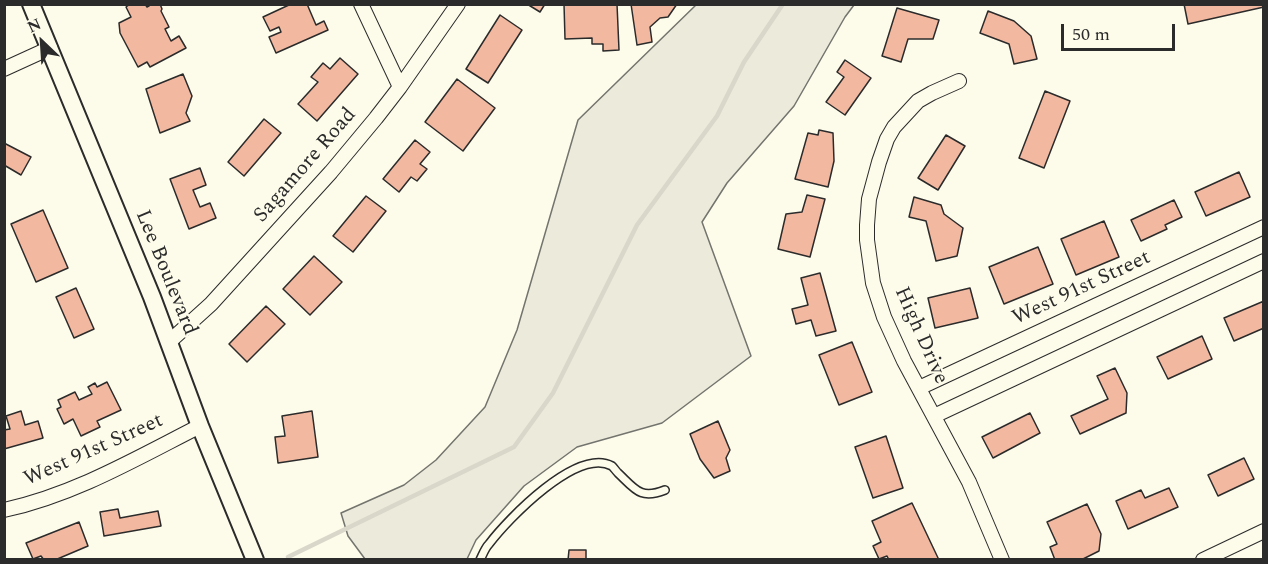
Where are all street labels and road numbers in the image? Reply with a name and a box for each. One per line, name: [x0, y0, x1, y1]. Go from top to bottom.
street label: Sagamore Road: [249, 103, 363, 229]
street label: Lee Boulevard: [128, 207, 202, 339]
street label: West 91st Street: [1009, 246, 1155, 332]
street label: High Drive: [887, 283, 953, 389]
street label: West 91st Street: [21, 409, 167, 493]

